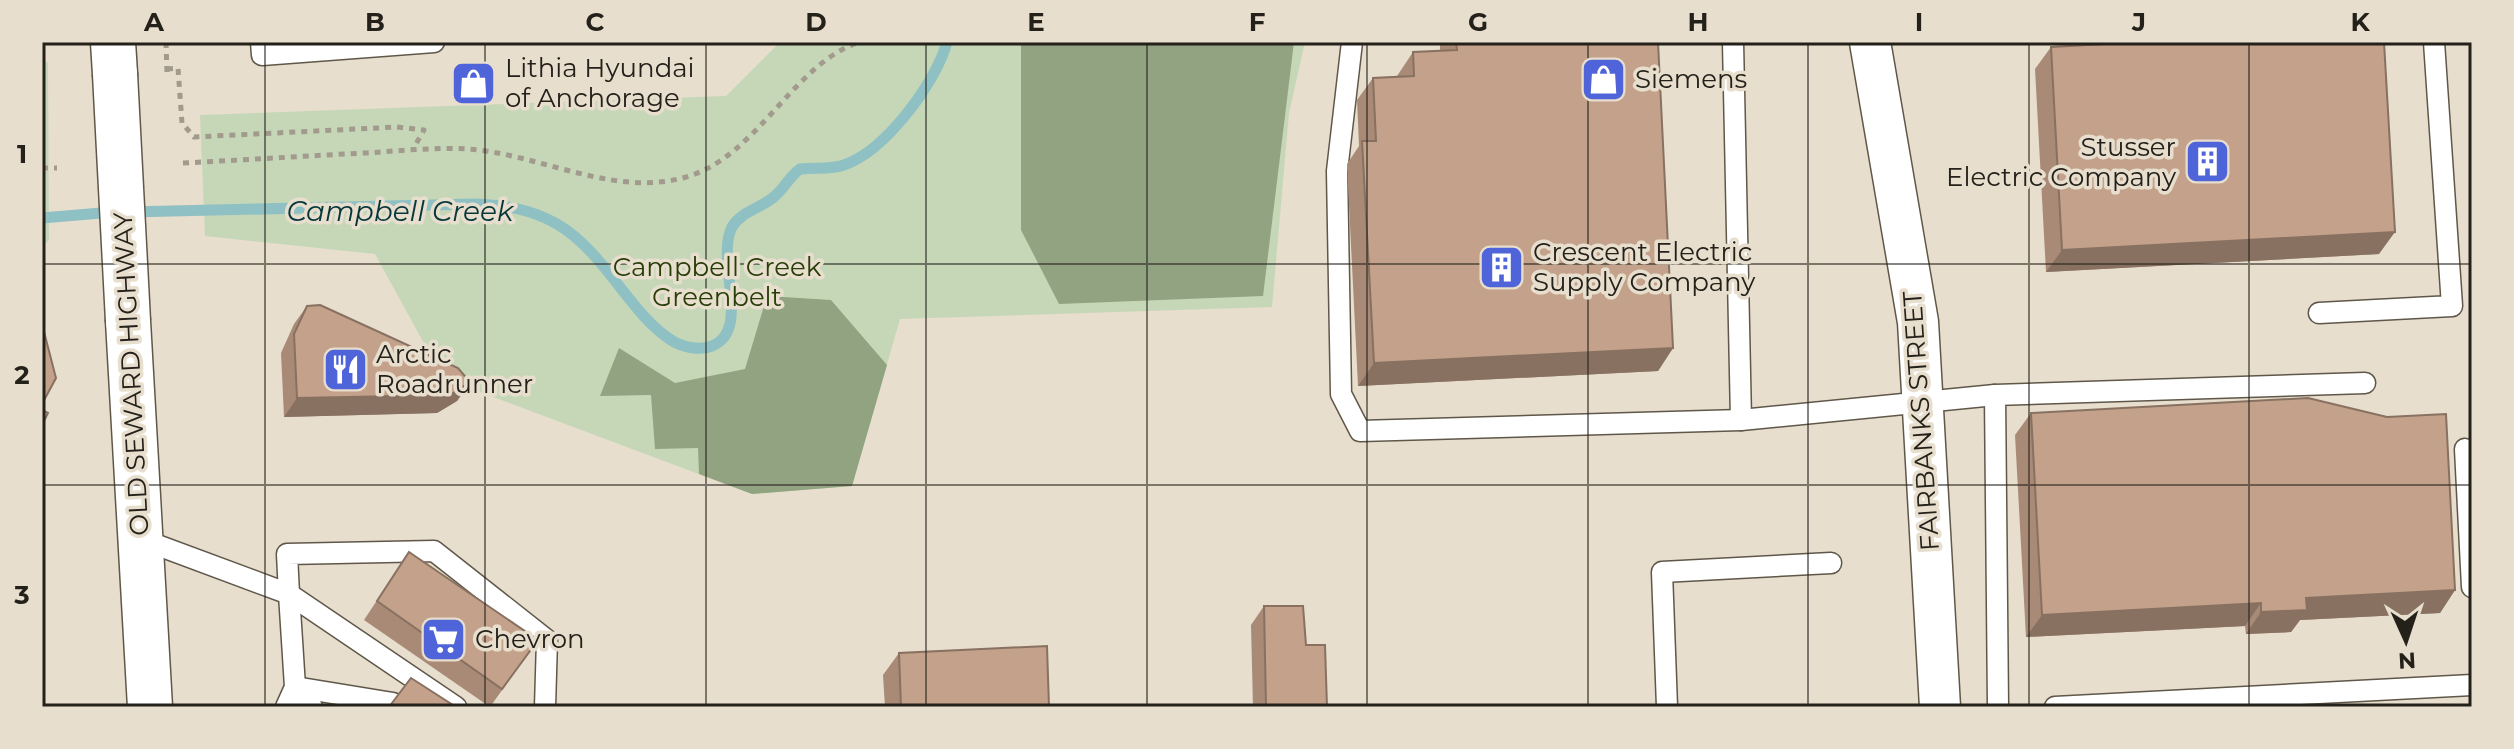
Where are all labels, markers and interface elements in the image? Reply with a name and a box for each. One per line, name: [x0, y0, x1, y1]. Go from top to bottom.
text: A: [143, 6, 165, 38]
text: B: [365, 6, 385, 38]
text: C: [586, 6, 605, 38]
text: D: [805, 6, 827, 38]
text: E: [1027, 6, 1045, 38]
text: F: [1249, 6, 1265, 38]
text: G: [1468, 6, 1488, 38]
text: H: [1687, 6, 1709, 38]
text: I: [1915, 6, 1923, 38]
text: J: [2131, 6, 2146, 38]
text: K: [2350, 6, 2370, 38]
place label: Lithia Hyundai of Anchorage: [505, 52, 695, 114]
shop icon: Siemens: [1580, 55, 1628, 103]
shop icon: Lithia Hyundai of Anchorage: [450, 59, 498, 107]
place label: Siemens: [1635, 63, 1747, 95]
place label: Stusser Electric Company: [1946, 131, 2177, 193]
text: 1: [17, 138, 27, 170]
building icon: Stusser Electric Company: [2183, 138, 2231, 186]
water label: Campbell Creek: [287, 194, 515, 228]
street label: OLD SEWARD HIGHWAY: [107, 211, 155, 537]
place label: Crescent Electric Supply Company: [1533, 236, 1756, 298]
building icon: Crescent Electric Supply Company: [1478, 243, 1526, 291]
park label: Campbell Creek Greenbelt: [613, 251, 822, 313]
street label: FAIRBANKS STREET: [1896, 290, 1946, 552]
place label: Arctic Roadrunner: [376, 338, 533, 400]
restaurant icon: Arctic Roadrunner: [321, 345, 369, 393]
text: 2: [14, 359, 30, 391]
text: 3: [13, 579, 30, 611]
north arrow: [2366, 601, 2446, 681]
supermarket icon: Chevron: [420, 615, 468, 663]
place label: Chevron: [475, 623, 585, 655]
text: N: [2397, 647, 2417, 674]

